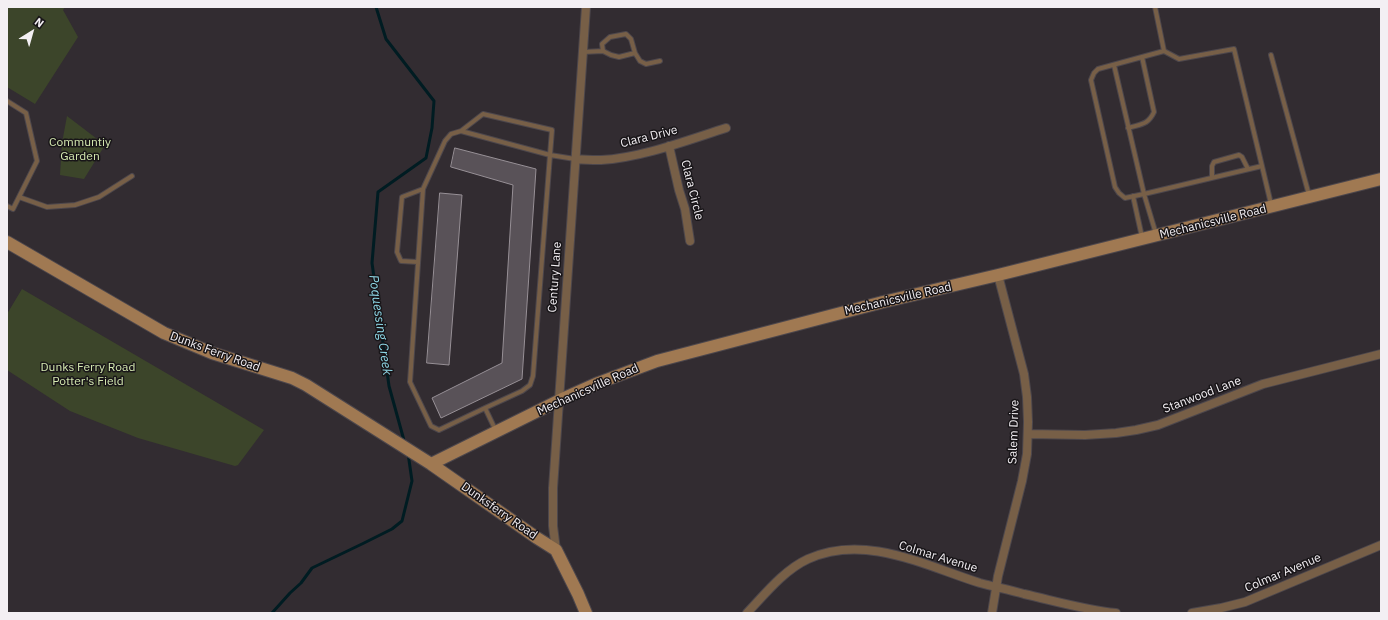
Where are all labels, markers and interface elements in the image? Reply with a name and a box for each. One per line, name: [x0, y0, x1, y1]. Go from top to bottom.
north arrow: [12, 12, 52, 52]
text: N: [32, 14, 47, 30]
street label: Clara Drive: [619, 123, 679, 151]
park label: Communtiy Garden: [49, 136, 111, 164]
street label: Clara Circle: [678, 158, 706, 222]
street label: Mechanicsville Road: [1158, 202, 1268, 242]
street label: Century Lane: [545, 241, 565, 313]
water label: Poquessing Creek: [365, 274, 395, 376]
street label: Mechanicsville Road: [843, 280, 953, 318]
street label: Dunks Ferry Road: [168, 329, 262, 375]
park label: Dunks Ferry Road Potter's Field: [41, 361, 135, 389]
street label: Mechanicsville Road: [535, 361, 641, 419]
street label: Stanwood Lane: [1161, 373, 1243, 417]
street label: Salem Drive: [1006, 400, 1022, 464]
street label: Dunksferry Road: [458, 479, 540, 543]
street label: Colmar Avenue: [897, 538, 979, 576]
street label: Colmar Avenue: [1243, 550, 1323, 596]

